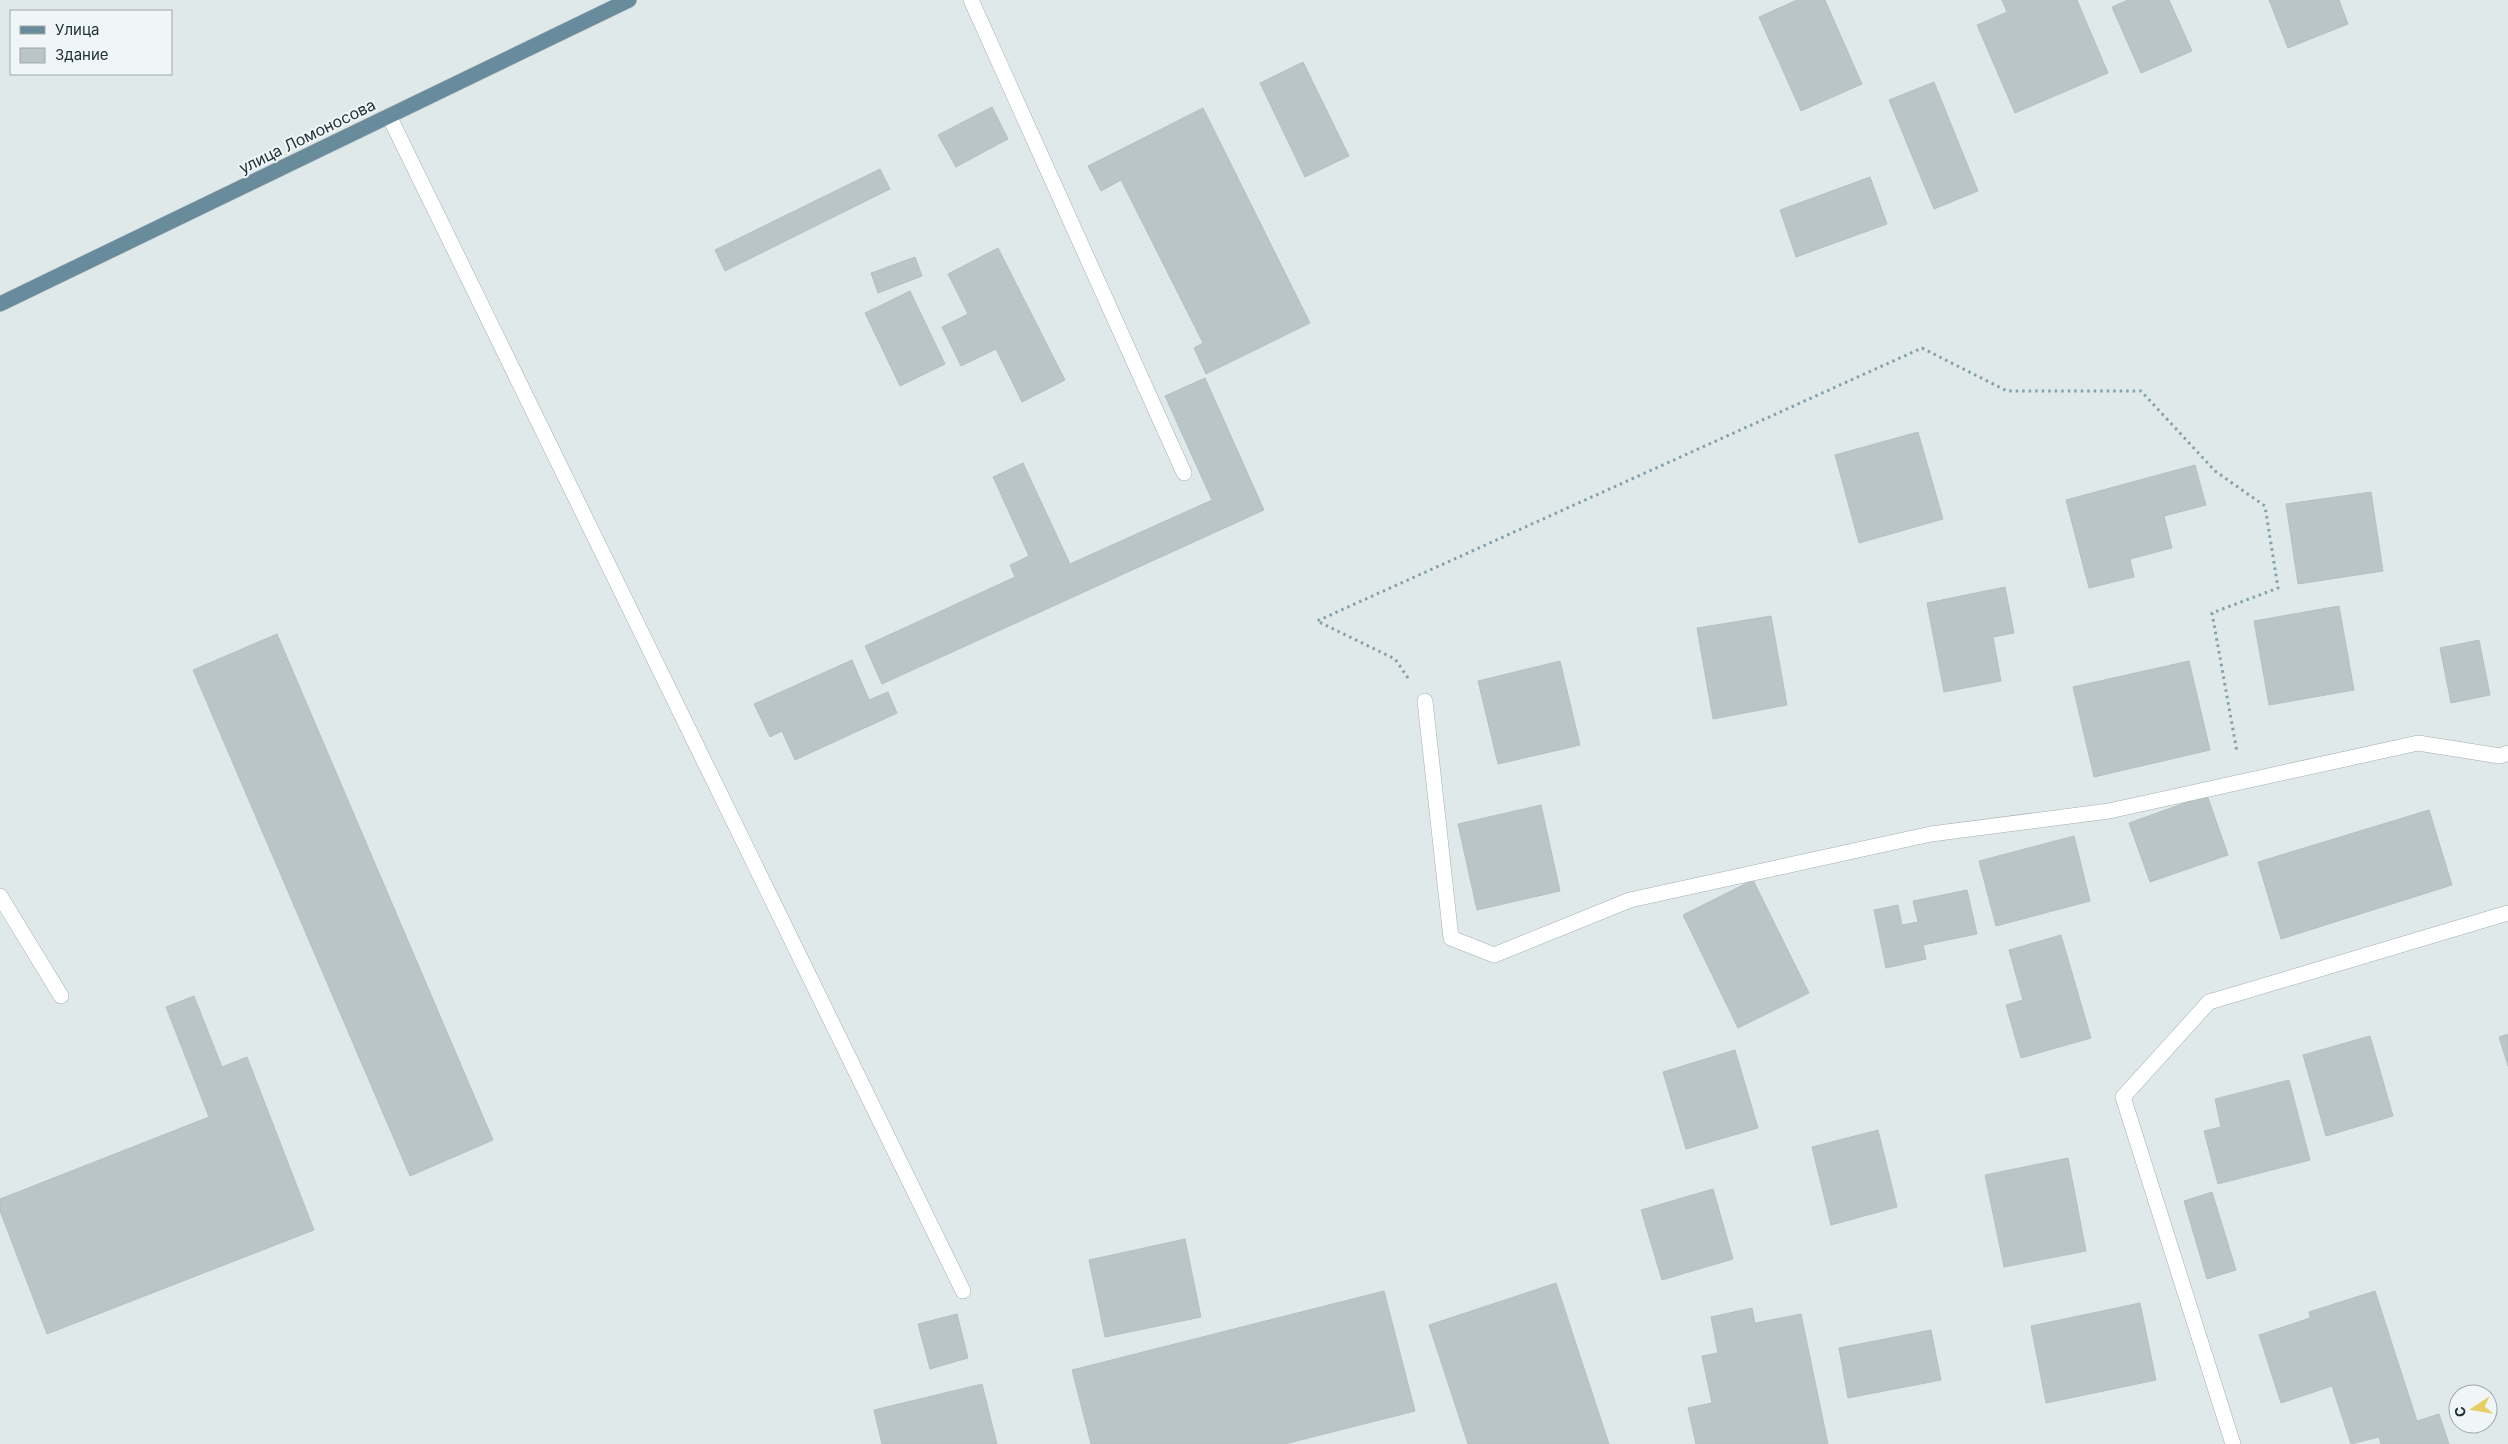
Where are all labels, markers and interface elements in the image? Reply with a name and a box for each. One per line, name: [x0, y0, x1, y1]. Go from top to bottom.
legend: [10, 10, 172, 75]
text: Улица: [55, 20, 99, 39]
text: Здание: [55, 45, 109, 64]
street label: улица Ломоносова: [236, 94, 378, 178]
north arrow: [2448, 1384, 2498, 1434]
text: С: [2450, 1405, 2469, 1419]

